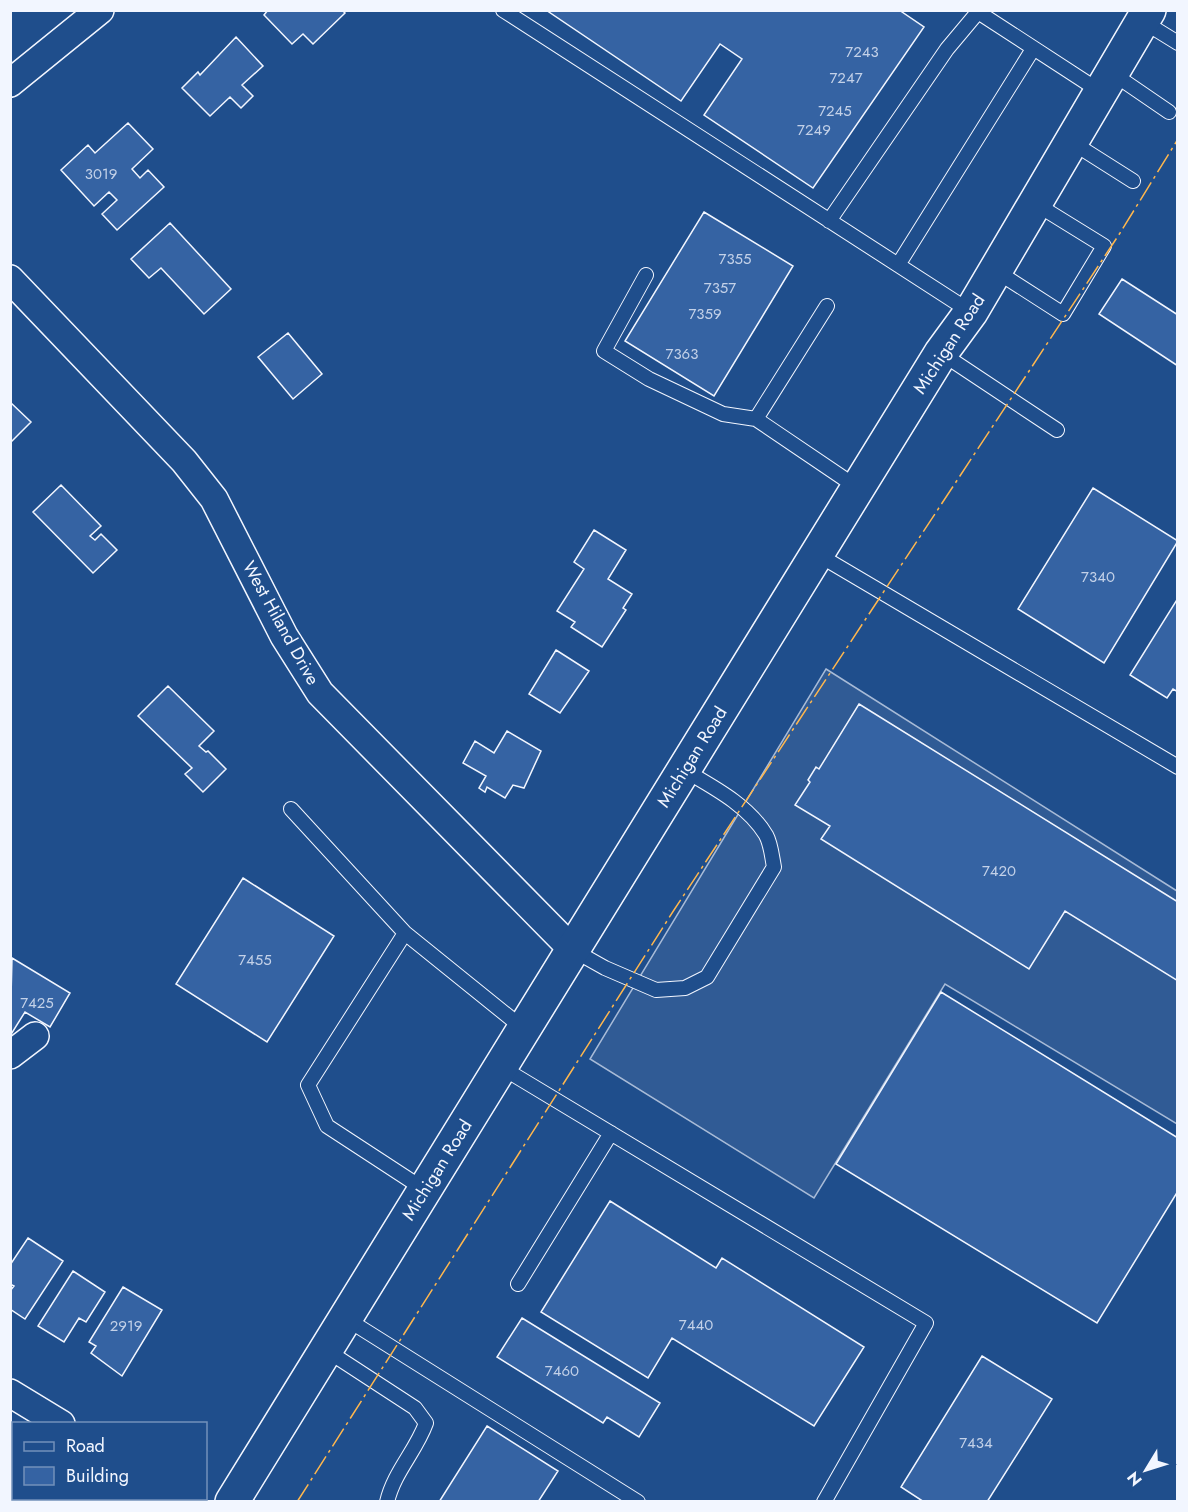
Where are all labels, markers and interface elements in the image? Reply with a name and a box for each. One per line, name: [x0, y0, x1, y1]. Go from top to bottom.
house number: 7243: [845, 41, 879, 63]
house number: 7247: [829, 67, 863, 89]
house number: 7245: [818, 100, 852, 122]
house number: 7249: [797, 119, 831, 141]
house number: 3019: [85, 163, 117, 185]
house number: 7355: [719, 248, 752, 270]
house number: 7357: [704, 277, 736, 299]
street label: Michigan Road: [907, 289, 991, 399]
house number: 7359: [688, 303, 722, 325]
house number: 7363: [666, 343, 698, 365]
street label: West Hiland Drive: [236, 556, 326, 690]
house number: 7340: [1081, 566, 1115, 588]
street label: Michigan Road: [651, 702, 733, 812]
house number: 7420: [982, 860, 1016, 882]
house number: 7455: [238, 949, 272, 971]
house number: 7425: [20, 992, 54, 1014]
street label: Michigan Road: [396, 1115, 478, 1225]
house number: 7440: [679, 1314, 713, 1336]
house number: 2919: [110, 1315, 142, 1337]
house number: 7460: [545, 1360, 579, 1382]
legend: [12, 1422, 207, 1500]
house number: 7434: [959, 1432, 993, 1454]
text: Road: [66, 1433, 105, 1459]
north arrow: [1116, 1440, 1176, 1500]
text: Building: [66, 1463, 129, 1489]
text: N: [1122, 1467, 1148, 1491]

